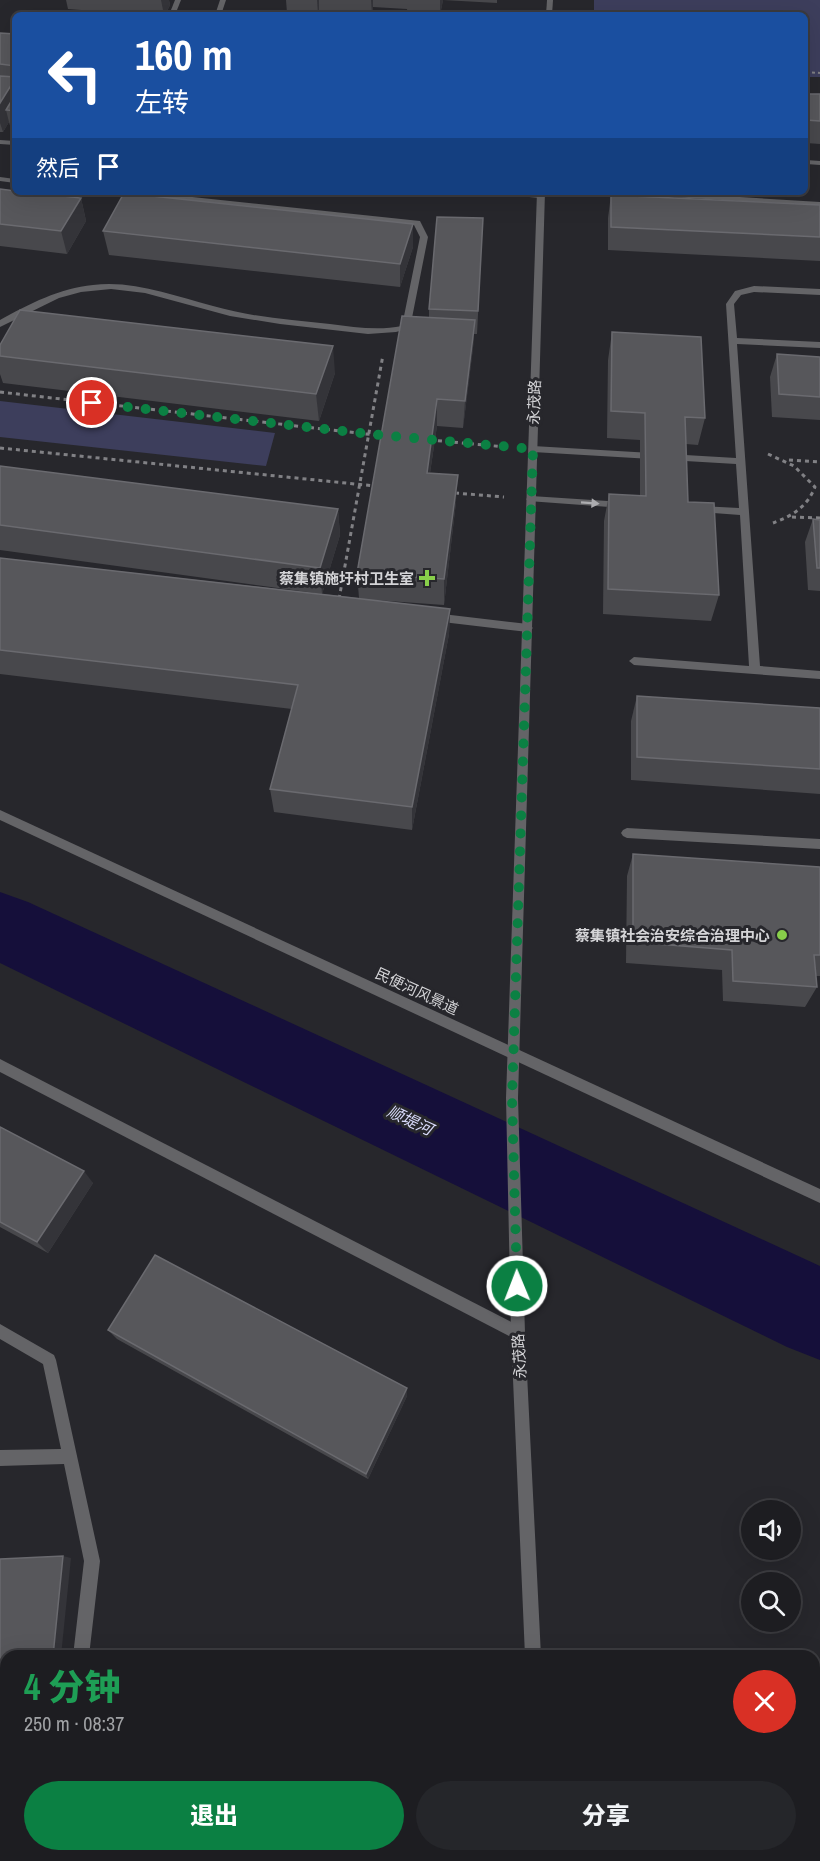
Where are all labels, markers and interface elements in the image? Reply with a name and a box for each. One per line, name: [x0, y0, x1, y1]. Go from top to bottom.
text: 160 m: [135, 27, 233, 83]
icon: left: [36, 36, 114, 114]
text: 左转: [135, 84, 189, 120]
icon: arrive: [92, 150, 125, 183]
text: 然后: [36, 153, 80, 183]
pin: [66, 377, 117, 428]
street label: 永茂路: [523, 379, 545, 425]
icon: arrive: [75, 386, 108, 419]
one-way arrow: [580, 498, 599, 507]
place label: 蔡集镇施圩村卫生室: [279, 568, 414, 589]
marker: 蔡集镇施圩村卫生室: [418, 569, 436, 587]
place label: 蔡集镇社会治安综合治理中心: [575, 925, 770, 946]
marker: 蔡集镇社会治安综合治理中心: [775, 928, 789, 942]
street label: 民便河风景道: [372, 962, 462, 1020]
water label: 顺堤河: [384, 1100, 439, 1141]
position arrow: [485, 1254, 549, 1318]
street label: 永茂路: [507, 1333, 531, 1379]
map controls: [741, 1500, 801, 1632]
button: sound: [741, 1500, 801, 1560]
button: search: [741, 1572, 801, 1632]
text: 4 分钟: [24, 1663, 121, 1711]
button: close: [733, 1670, 796, 1733]
text: 250 m · 08:37: [24, 1710, 124, 1737]
button: 退出: [24, 1781, 404, 1850]
button: 分享: [416, 1781, 796, 1850]

